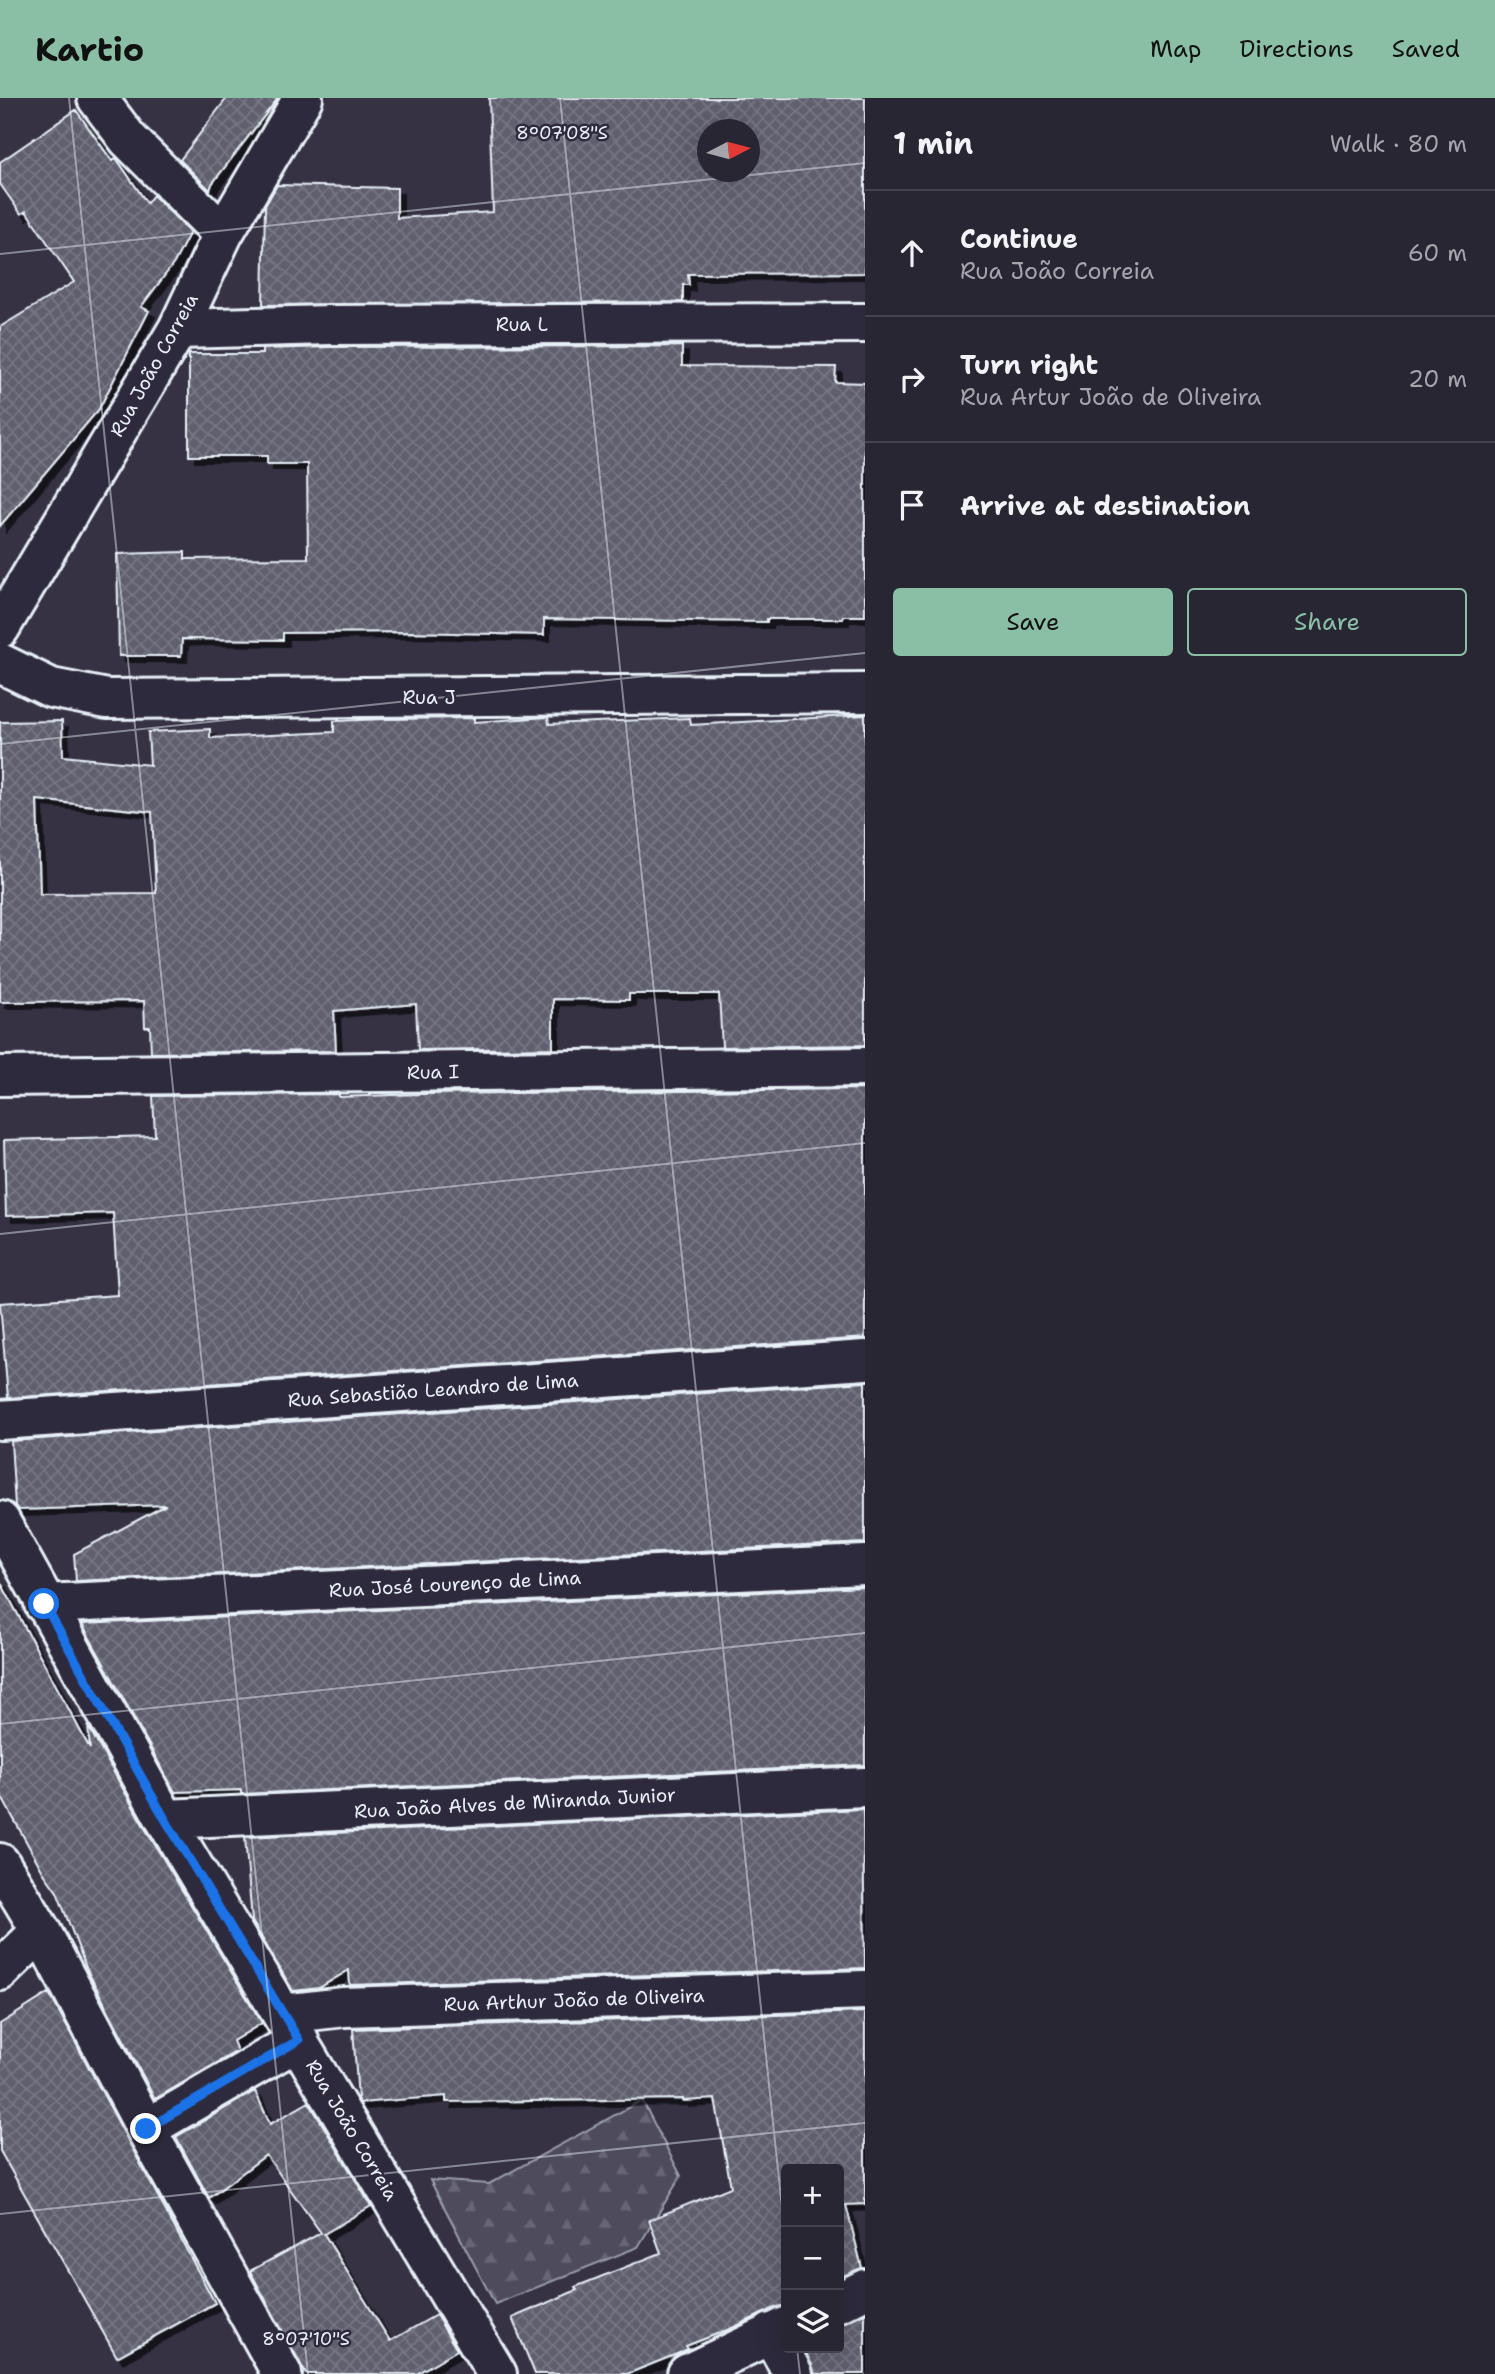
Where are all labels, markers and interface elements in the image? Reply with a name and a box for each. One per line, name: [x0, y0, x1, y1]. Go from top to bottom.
text: Kartio: [35, 27, 144, 72]
text: Map: [1150, 33, 1201, 65]
text: Directions: [1239, 33, 1354, 65]
text: Saved: [1392, 33, 1460, 65]
north arrow: [697, 119, 760, 182]
text: 8°07'08"S: [516, 121, 608, 145]
text: 1 min: [893, 123, 973, 164]
text: Walk · 80 m: [1330, 129, 1467, 159]
text: Continue: [960, 221, 1078, 256]
icon: ahead: [893, 234, 931, 272]
text: 60 m: [1408, 238, 1467, 268]
text: Rua João Correia: [960, 256, 1154, 286]
street label: Rua João Correia: [104, 289, 204, 441]
street label: Rua L: [496, 312, 548, 337]
text: Turn right: [960, 347, 1098, 382]
icon: right: [893, 360, 931, 398]
text: 20 m: [1408, 364, 1467, 394]
text: Rua Artur João de Oliveira: [960, 382, 1261, 412]
icon: arrive: [893, 486, 931, 524]
text: Arrive at destination: [960, 488, 1250, 523]
button: Save: [893, 588, 1173, 656]
button: Share: [1187, 588, 1467, 656]
street label: Rua J: [402, 685, 456, 710]
street label: Rua I: [407, 1059, 459, 1085]
street label: Rua Sebastião Leandro de Lima: [287, 1367, 579, 1413]
street label: Rua José Lourenço de Lima: [328, 1565, 582, 1603]
route start: [28, 1588, 59, 1619]
street label: Rua João Alves de Miranda Junior: [353, 1782, 677, 1824]
street label: Rua Arthur João de Oliveira: [443, 1983, 705, 2017]
street label: Rua João Correia: [300, 2055, 404, 2205]
route end: [130, 2113, 161, 2144]
map controls: [781, 2164, 844, 2353]
button: +: [781, 2164, 844, 2227]
button: −: [781, 2227, 844, 2290]
button: layers: [781, 2290, 844, 2353]
text: 8°07'10"S: [262, 2327, 350, 2351]

